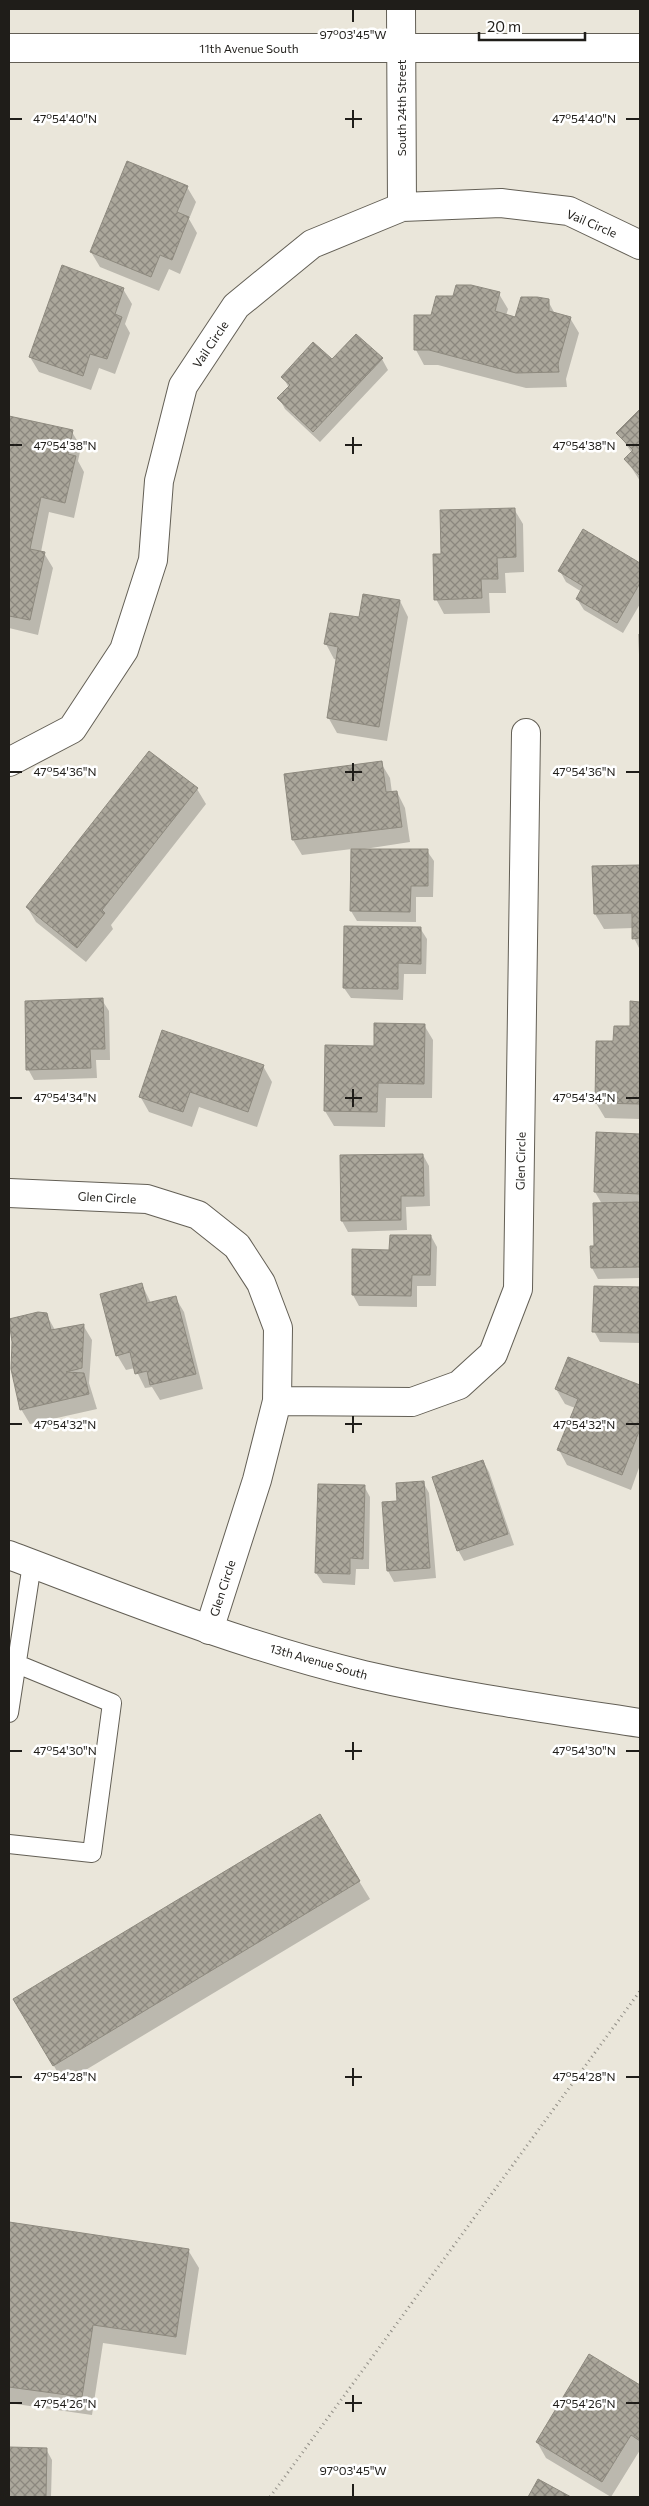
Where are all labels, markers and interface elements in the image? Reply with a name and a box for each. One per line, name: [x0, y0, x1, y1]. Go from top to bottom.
scale bar: [479, 10, 585, 42]
text: 20 m: [487, 17, 521, 35]
text: 97°03'45"W: [319, 27, 387, 41]
street label: 11th Avenue South: [199, 41, 299, 55]
street label: South 24th Street: [394, 60, 408, 156]
text: 47°54'40"N: [33, 111, 97, 125]
text: 47°54'40"N: [552, 111, 616, 125]
street label: Vail Circle: [565, 206, 619, 240]
street label: Vail Circle: [189, 318, 231, 370]
text: 47°54'38"N: [33, 438, 97, 452]
text: 47°54'38"N: [552, 438, 616, 452]
text: 47°54'36"N: [33, 764, 97, 778]
text: 47°54'36"N: [552, 764, 616, 778]
text: 47°54'34"N: [33, 1090, 97, 1104]
text: 47°54'34"N: [552, 1090, 616, 1104]
street label: Glen Circle: [512, 1132, 528, 1190]
street label: Glen Circle: [77, 1188, 137, 1206]
text: 47°54'32"N: [34, 1417, 96, 1431]
text: 47°54'32"N: [553, 1417, 615, 1431]
street label: Glen Circle: [206, 1558, 238, 1618]
street label: 13th Avenue South: [268, 1640, 370, 1682]
text: 47°54'30"N: [33, 1743, 97, 1757]
text: 47°54'30"N: [552, 1743, 616, 1757]
text: 47°54'28"N: [34, 2069, 96, 2083]
text: 47°54'28"N: [553, 2069, 615, 2083]
text: 47°54'26"N: [34, 2396, 96, 2410]
text: 47°54'26"N: [553, 2396, 615, 2410]
text: 97°03'45"W: [319, 2463, 387, 2477]

